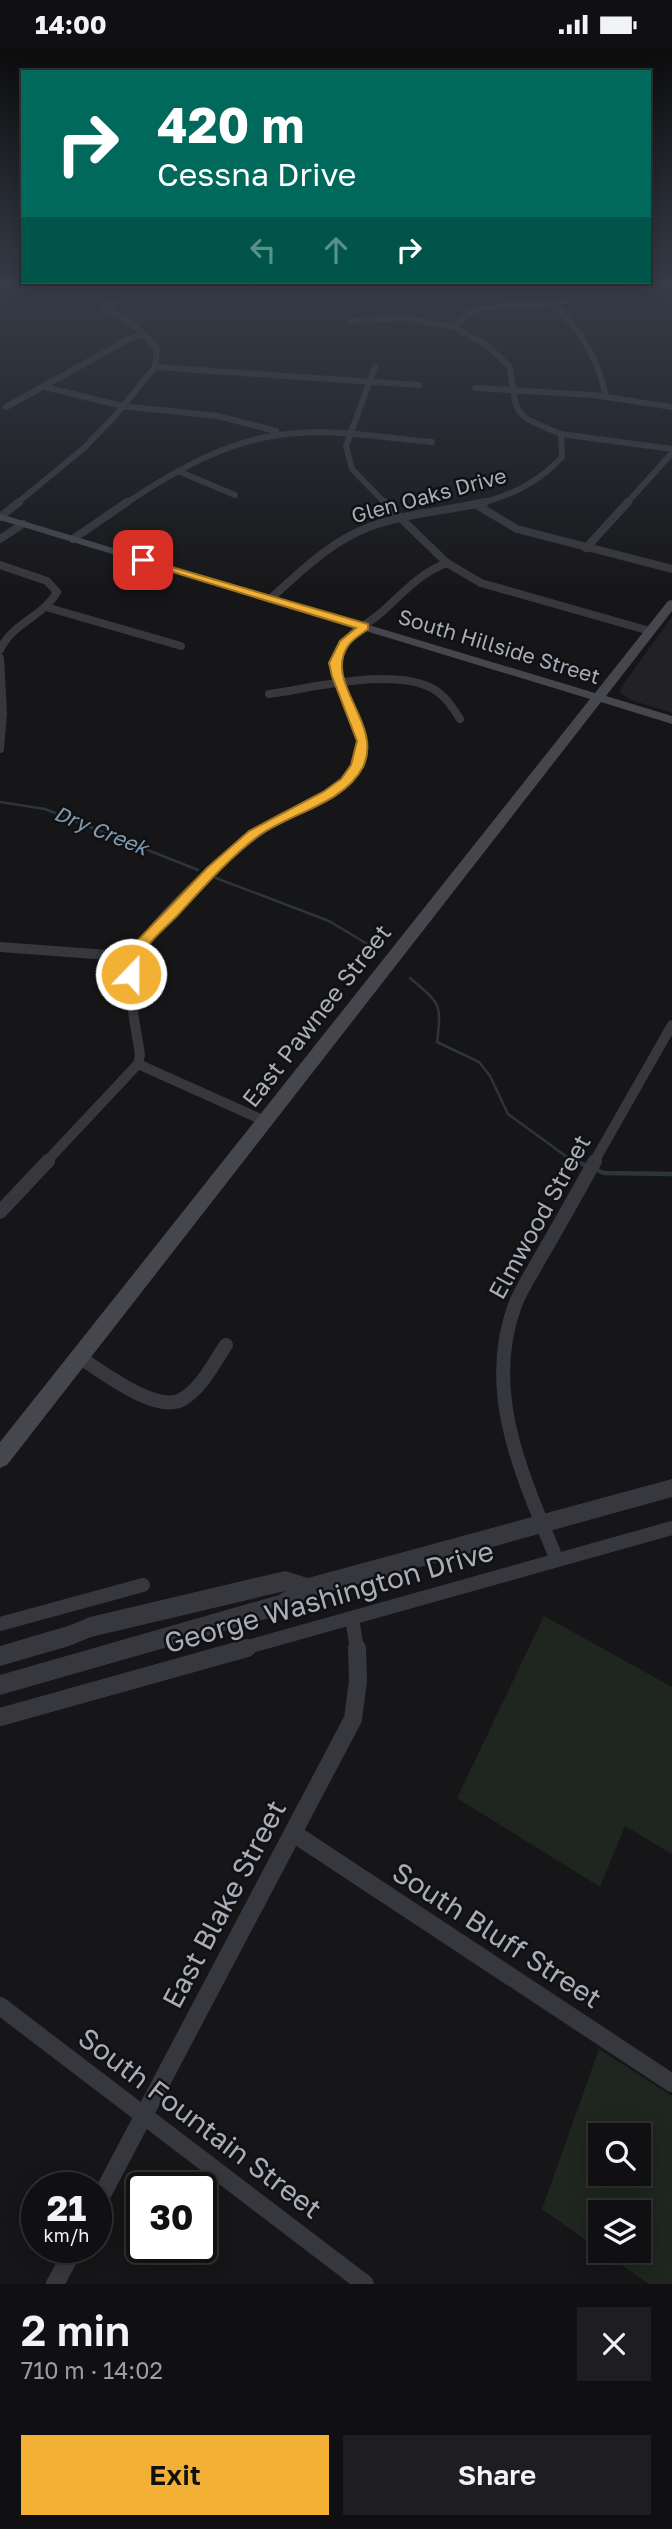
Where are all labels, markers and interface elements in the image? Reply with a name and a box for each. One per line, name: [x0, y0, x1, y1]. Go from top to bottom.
text: 14:00: [35, 9, 107, 40]
text: 420 m: [157, 95, 305, 154]
icon: right: [42, 98, 133, 189]
text: Cessna Drive: [157, 155, 356, 193]
icon: left: [244, 231, 282, 269]
icon: ahead: [317, 231, 355, 269]
icon: right: [390, 231, 428, 269]
street label: Glen Oaks Drive: [348, 462, 509, 528]
pin: [113, 530, 173, 590]
icon: arrive: [124, 541, 162, 579]
street label: South Hillside Street: [395, 603, 603, 689]
water label: Dry Creek: [51, 799, 154, 861]
street label: East Pawnee Street: [235, 918, 396, 1112]
position arrow: [94, 937, 168, 1011]
street label: Elmwood Street: [482, 1129, 596, 1303]
street label: George Washington Drive: [160, 1534, 497, 1659]
street label: East Blake Street: [155, 1794, 292, 2013]
street label: South Bluff Street: [387, 1855, 608, 2014]
street label: South Fountain Street: [72, 2020, 328, 2225]
map controls: [588, 2123, 651, 2263]
button: search: [588, 2123, 651, 2186]
speed limit sign: 30: [126, 2172, 217, 2263]
text: 21: [47, 2187, 86, 2229]
button: layers: [588, 2200, 651, 2263]
text: km/h: [44, 2224, 89, 2246]
text: 2 min: [21, 2305, 130, 2355]
button: close: [577, 2307, 651, 2381]
text: 710 m · 14:02: [21, 2356, 163, 2384]
button: Exit: [21, 2435, 329, 2515]
button: Share: [343, 2435, 651, 2515]

